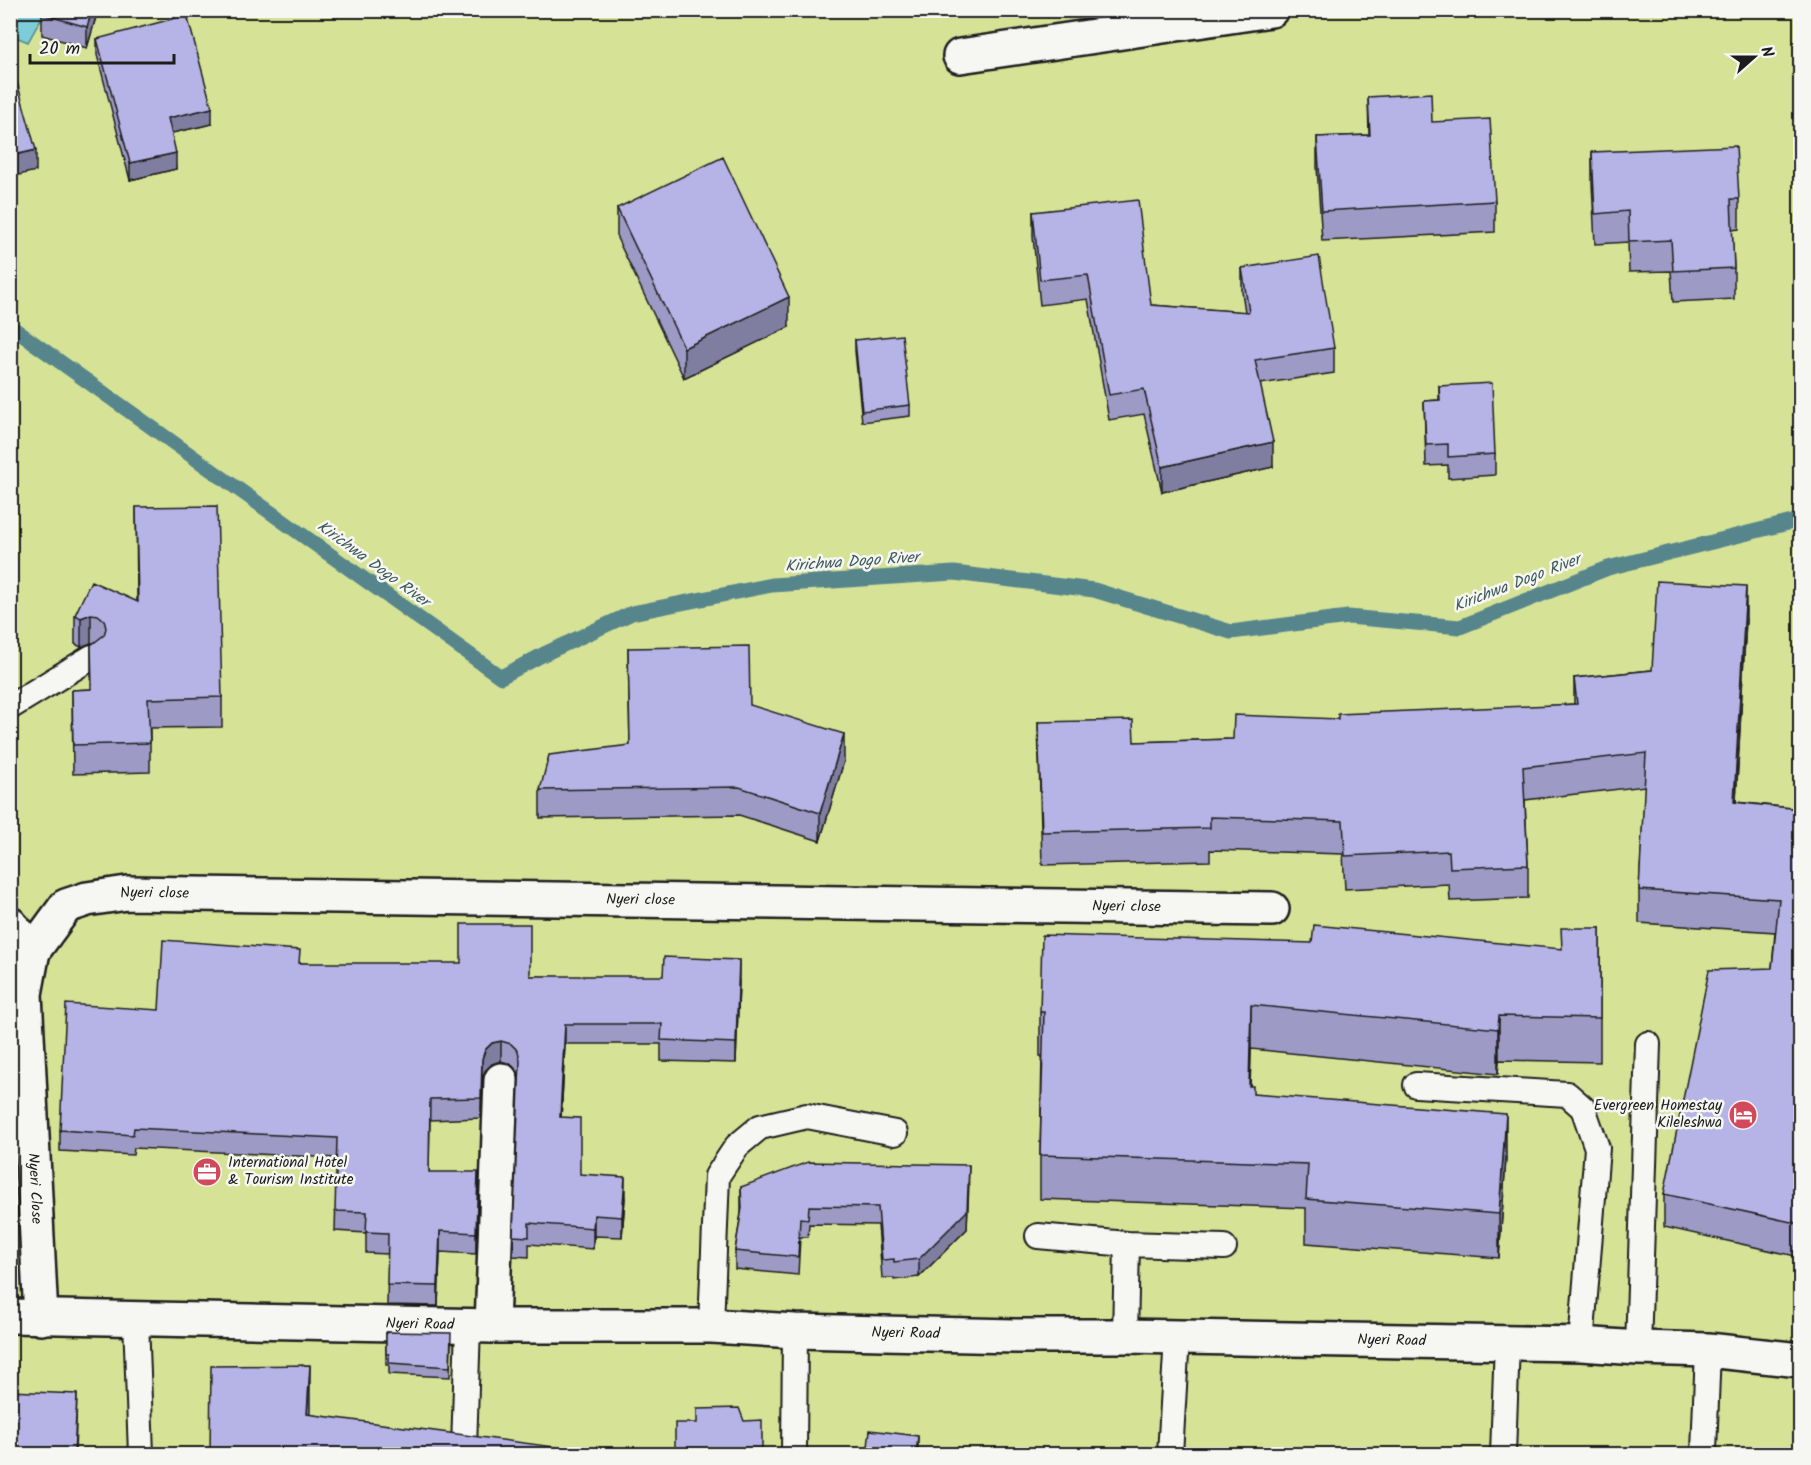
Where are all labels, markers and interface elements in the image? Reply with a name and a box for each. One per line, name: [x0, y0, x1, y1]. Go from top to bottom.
scale bar: [30, 27, 174, 65]
north arrow: [1724, 27, 1784, 87]
text: 20 m: [39, 35, 80, 64]
text: N: [1753, 43, 1780, 61]
water label: Kirichwa Dogo River: [311, 515, 438, 616]
water label: Kirichwa Dogo River: [784, 545, 923, 579]
water label: Kirichwa Dogo River: [1450, 546, 1587, 619]
street label: Nyeri close: [118, 881, 189, 906]
street label: Nyeri close: [606, 888, 675, 913]
street label: Nyeri close: [1092, 894, 1161, 919]
place label: Evergreen Homestay Kileleshwa: [1594, 1094, 1723, 1135]
hotel icon: Evergreen Homestay Kileleshwa: [1727, 1099, 1759, 1131]
place label: International Hotel & Tourism Institute: [228, 1151, 354, 1192]
street label: Nyeri Close: [21, 1152, 48, 1225]
office icon: International Hotel & Tourism Institute: [191, 1156, 223, 1188]
street label: Nyeri Road: [385, 1312, 455, 1337]
street label: Nyeri Road: [871, 1321, 941, 1346]
street label: Nyeri Road: [1357, 1328, 1427, 1353]

